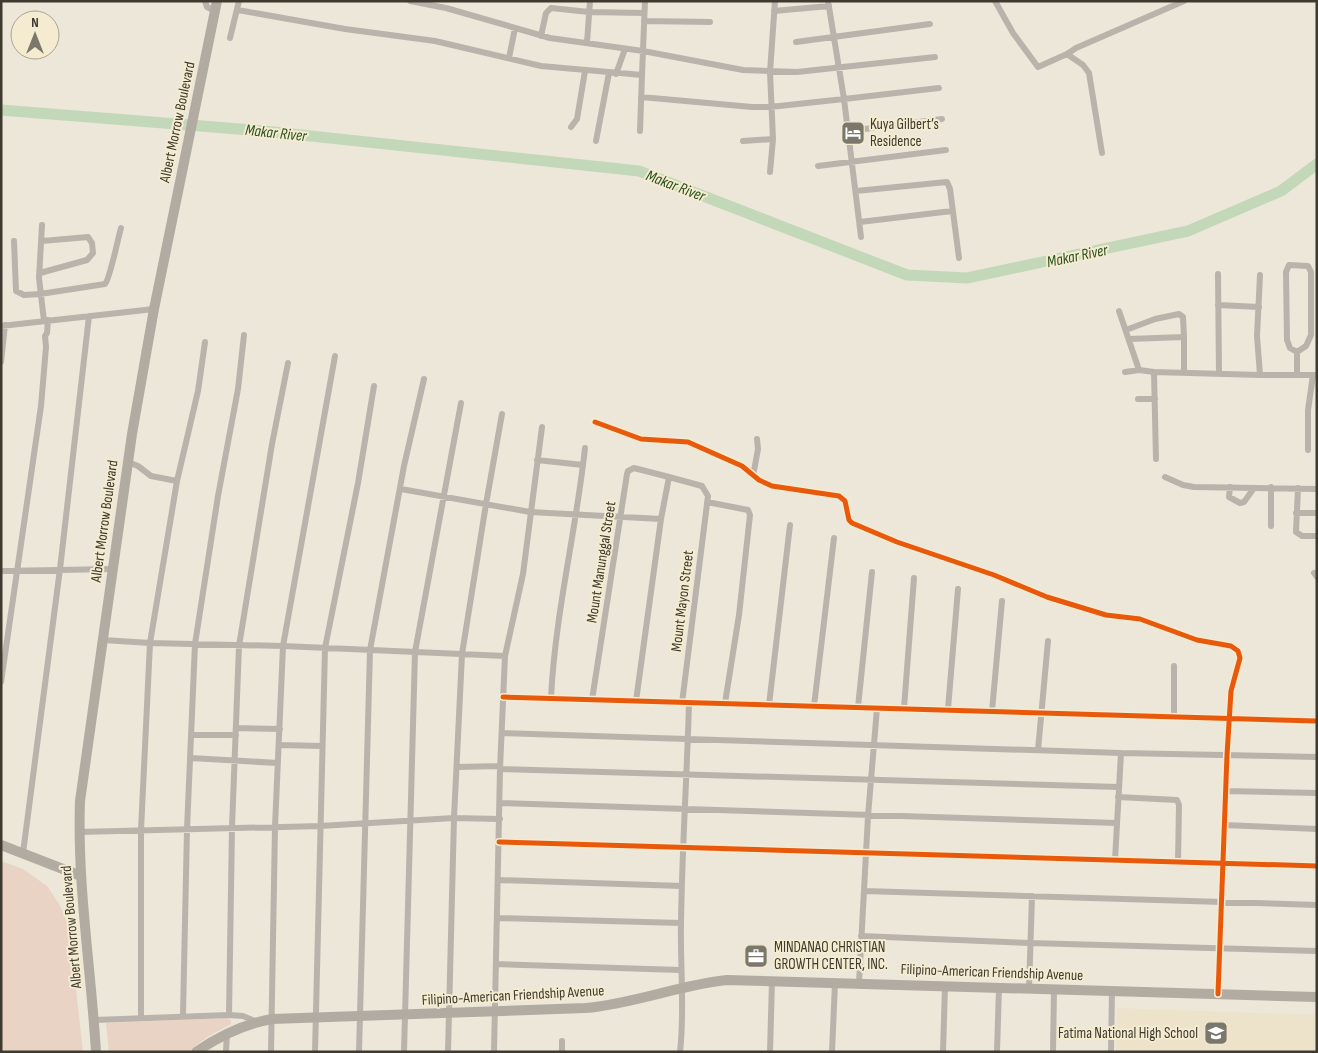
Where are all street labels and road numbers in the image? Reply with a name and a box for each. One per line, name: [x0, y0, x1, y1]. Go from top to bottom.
street label: Albert Morrow Boulevard: [155, 60, 200, 185]
street label: Albert Morrow Boulevard: [86, 459, 122, 584]
street label: Mount Manunggal Street: [582, 499, 621, 624]
street label: Mount Mayon Street: [667, 549, 698, 653]
street label: Albert Morrow Boulevard: [57, 865, 86, 990]
street label: Filipino-American Friendship Avenue: [900, 960, 1084, 985]
street label: Filipino-American Friendship Avenue: [421, 981, 605, 1010]

